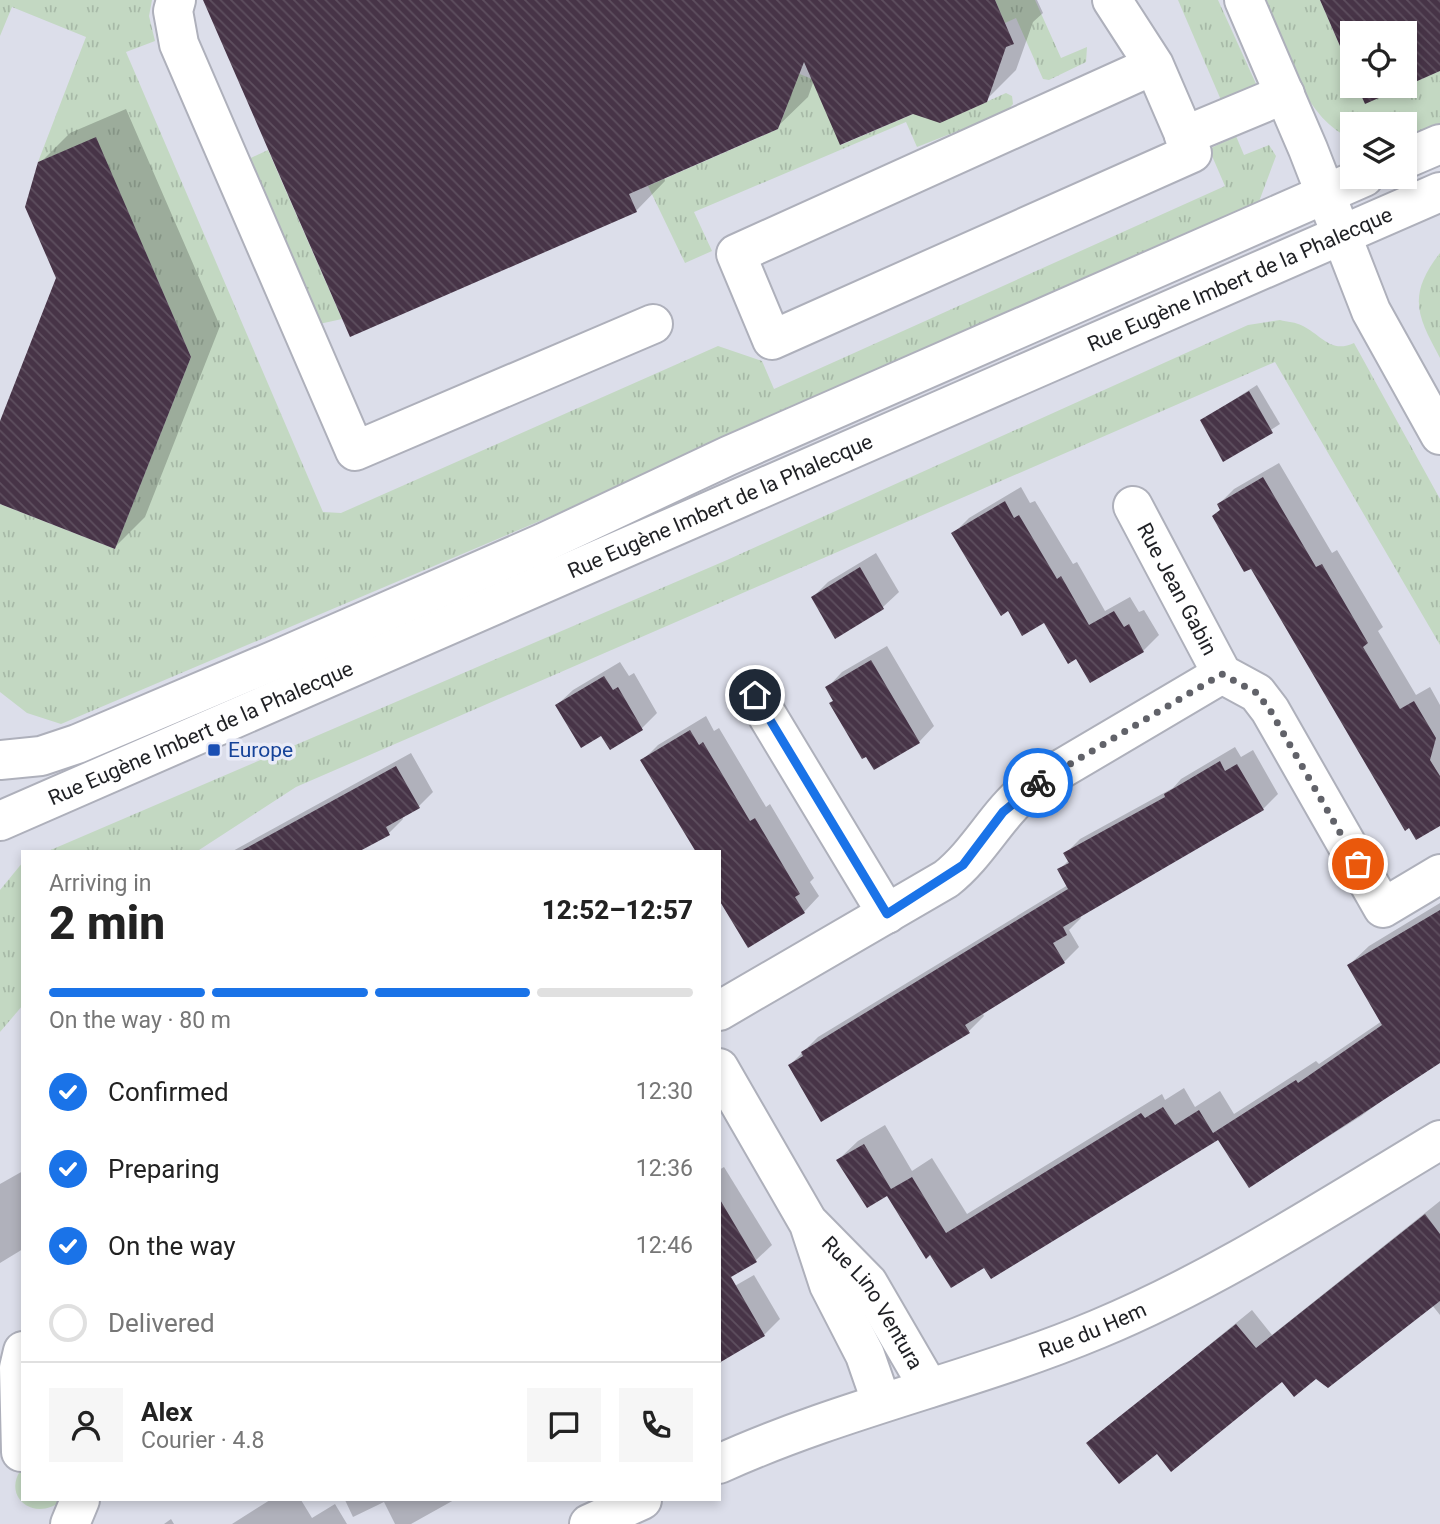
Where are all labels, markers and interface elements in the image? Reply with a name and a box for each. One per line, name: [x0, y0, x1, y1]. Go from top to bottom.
map controls: [1340, 21, 1417, 189]
button: locate: [1340, 21, 1417, 98]
button: layers: [1340, 112, 1417, 189]
street label: Rue Eugène Imbert de la Phalecque: [1084, 202, 1396, 356]
street label: Rue Eugène Imbert de la Phalecque: [564, 429, 876, 583]
street label: Rue Jean Gabin: [1132, 519, 1222, 659]
street label: Rue Eugène Imbert de la Phalecque: [45, 656, 357, 810]
pin: [725, 665, 785, 725]
icon: home: [736, 676, 774, 714]
place label: Europe: [228, 738, 293, 762]
marker: Europe: [206, 742, 222, 758]
courier: [1003, 748, 1073, 818]
icon: bike: [1019, 764, 1057, 802]
pin: [1328, 834, 1388, 894]
icon: bag: [1339, 845, 1377, 883]
text: Arriving in: [49, 870, 152, 897]
text: 12:52–12:57: [542, 895, 693, 925]
text: 2 min: [49, 896, 165, 950]
text: On the way · 80 m: [49, 1007, 231, 1034]
icon: check: [49, 1073, 87, 1111]
text: Confirmed: [108, 1077, 229, 1107]
text: 12:30: [636, 1078, 693, 1105]
icon: check: [49, 1150, 87, 1188]
text: Preparing: [108, 1154, 220, 1184]
text: 12:36: [636, 1155, 693, 1182]
icon: check: [49, 1227, 87, 1265]
text: On the way: [108, 1231, 236, 1261]
street label: Rue Lino Ventura: [817, 1231, 928, 1374]
text: 12:46: [636, 1232, 693, 1259]
street label: Rue du Hem: [1036, 1297, 1150, 1363]
text: Delivered: [108, 1308, 215, 1338]
button: person: [49, 1388, 123, 1462]
button: chat: [527, 1388, 601, 1462]
button: phone: [619, 1388, 693, 1462]
text: Alex: [141, 1397, 193, 1427]
text: Courier · 4.8: [141, 1427, 264, 1454]

